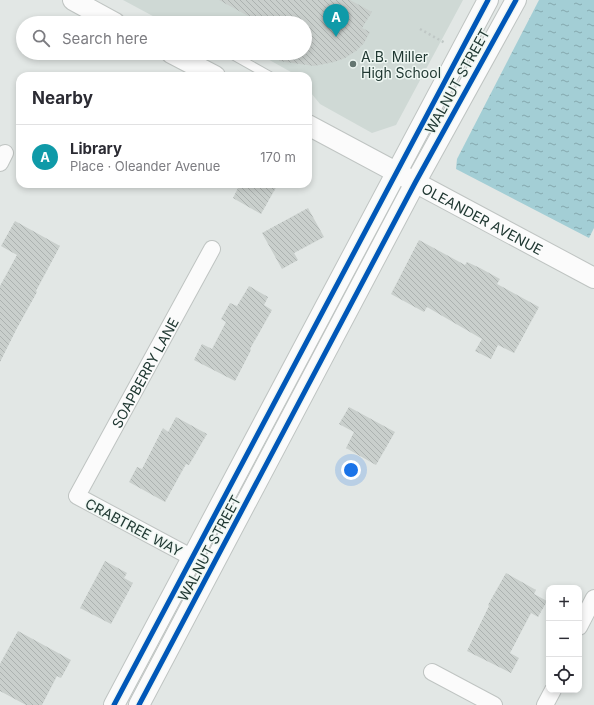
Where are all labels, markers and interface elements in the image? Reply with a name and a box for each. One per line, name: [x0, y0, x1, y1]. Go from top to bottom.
pin: A: [323, 4, 349, 37]
search box: [16, 16, 312, 60]
street label: WALNUT STREET: [421, 26, 493, 136]
icon: search: [30, 27, 52, 49]
text: Search here: [62, 29, 148, 48]
place label: A.B. Miller High School: [361, 48, 441, 81]
marker: A.B. Miller High School: [348, 59, 358, 69]
text: Nearby: [32, 88, 93, 108]
text: Library: [70, 139, 122, 158]
text: A: [40, 149, 50, 165]
text: 170 m: [260, 149, 296, 165]
text: Place · Oleander Avenue: [70, 158, 220, 174]
street label: OLEANDER AVENUE: [419, 179, 546, 258]
street label: SOAPBERRY LANE: [107, 314, 181, 431]
your location: [341, 460, 361, 480]
street label: WALNUT STREET: [174, 492, 244, 604]
street label: CRABTREE WAY: [83, 494, 186, 560]
map controls: [546, 585, 582, 693]
button: +: [546, 585, 582, 621]
button: −: [546, 621, 582, 657]
button: locate: [546, 657, 582, 693]

